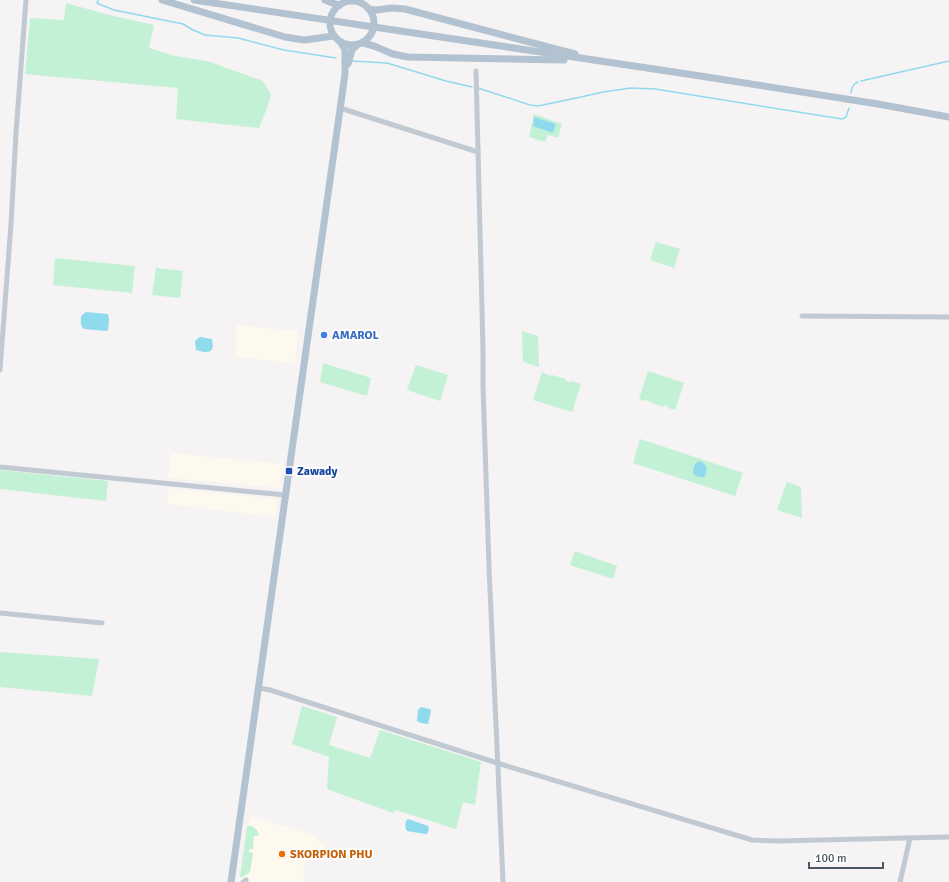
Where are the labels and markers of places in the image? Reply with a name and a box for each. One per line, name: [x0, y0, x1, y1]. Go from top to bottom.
place label: AMAROL: [332, 328, 380, 343]
marker: AMAROL: [319, 330, 329, 340]
place label: Zawady: [297, 464, 337, 479]
marker: Zawady: [284, 466, 294, 476]
place label: SKORPION PHU: [290, 847, 373, 862]
marker: SKORPION PHU: [277, 849, 287, 859]

